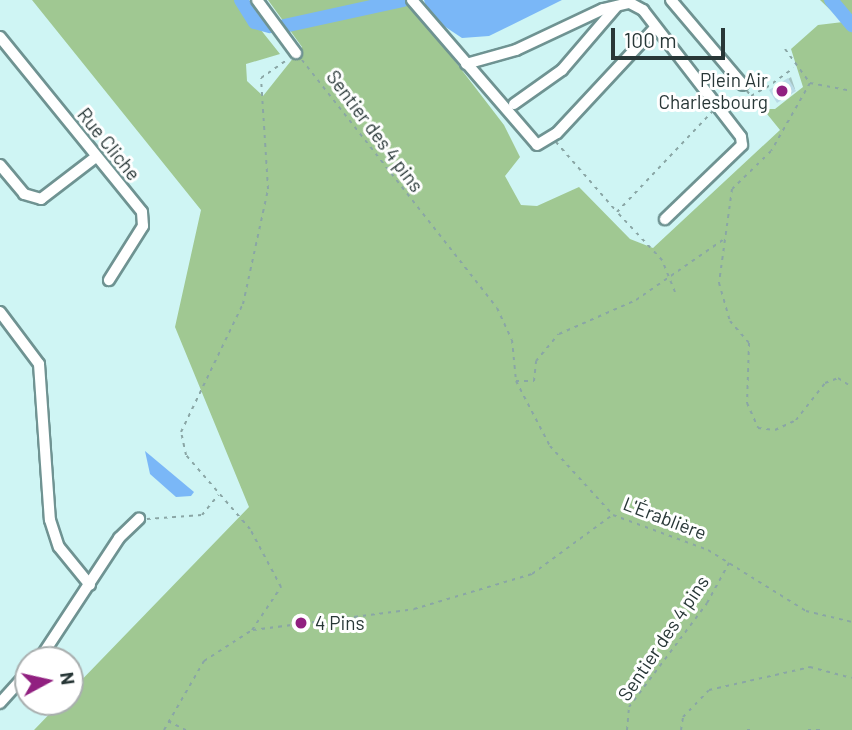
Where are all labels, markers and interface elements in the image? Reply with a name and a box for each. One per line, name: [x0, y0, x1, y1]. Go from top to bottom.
scale bar: [614, 14, 728, 58]
text: 100 m: [624, 27, 677, 52]
street label: Sentier des 4 pins: [322, 66, 428, 196]
place label: Plein Air Charlesbourg: [659, 69, 768, 113]
marker: Plein Air Charlesbourg: [774, 83, 790, 99]
street label: Rue Cliche: [73, 103, 145, 185]
street label: L'Érablière: [620, 492, 710, 544]
street label: Sentier des 4 pins: [613, 571, 713, 705]
place label: 4 Pins: [315, 612, 365, 634]
marker: 4 Pins: [293, 615, 309, 631]
north arrow: [14, 646, 84, 716]
text: N: [56, 670, 81, 686]

